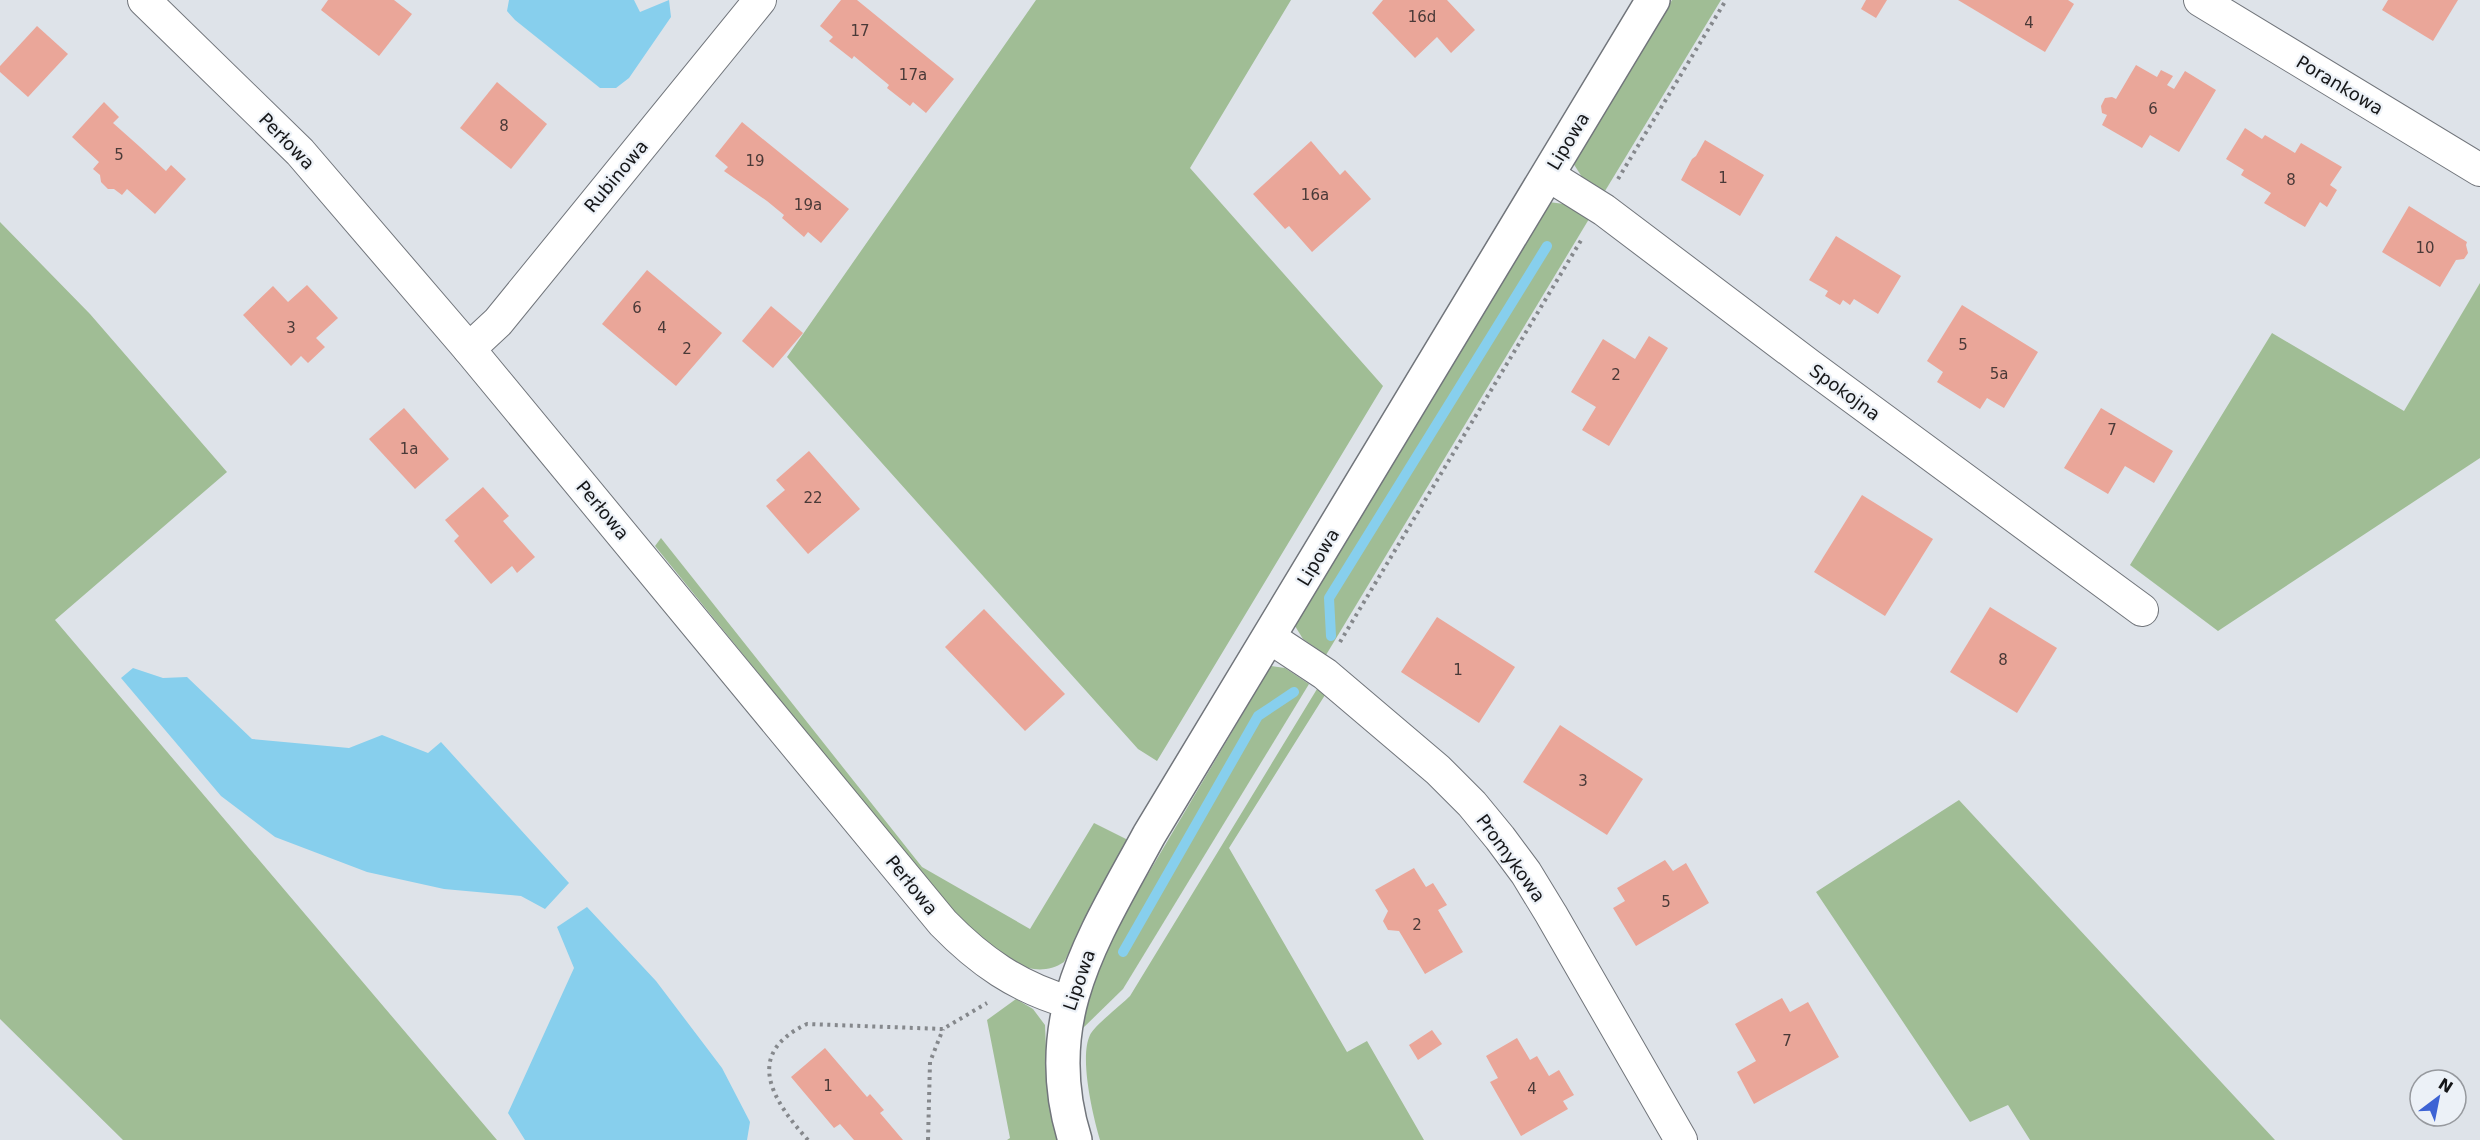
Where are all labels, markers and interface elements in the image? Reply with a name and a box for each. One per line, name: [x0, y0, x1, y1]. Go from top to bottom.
house number: 16d: [1408, 8, 1436, 26]
house number: 4: [2024, 14, 2034, 32]
house number: 17: [850, 22, 870, 40]
street label: Porankowa: [2293, 51, 2387, 119]
house number: 17a: [899, 66, 927, 84]
house number: 6: [2148, 100, 2158, 118]
street label: Perłowa: [255, 108, 319, 174]
street label: Lipowa: [1543, 108, 1593, 174]
house number: 8: [499, 117, 509, 135]
street label: Rubinowa: [580, 136, 652, 216]
house number: 5: [114, 146, 124, 164]
house number: 19: [745, 152, 765, 170]
house number: 1: [1718, 169, 1728, 187]
house number: 8: [2286, 171, 2296, 189]
house number: 16a: [1301, 186, 1329, 204]
house number: 19a: [794, 196, 822, 214]
house number: 10: [2415, 239, 2435, 257]
house number: 6: [632, 299, 642, 317]
house number: 3: [286, 319, 296, 337]
house number: 4: [657, 319, 667, 337]
house number: 5: [1958, 336, 1968, 354]
house number: 2: [682, 340, 692, 358]
street label: Spokojna: [1806, 359, 1884, 425]
house number: 5a: [1990, 365, 2008, 383]
house number: 2: [1611, 366, 1621, 384]
house number: 7: [2107, 421, 2117, 439]
house number: 1a: [400, 440, 418, 458]
street label: Perłowa: [572, 476, 634, 544]
house number: 22: [803, 489, 823, 507]
street label: Lipowa: [1293, 524, 1343, 590]
house number: 8: [1998, 651, 2008, 669]
house number: 1: [1453, 661, 1463, 679]
house number: 3: [1578, 772, 1588, 790]
street label: Promykowa: [1472, 810, 1550, 906]
street label: Perłowa: [882, 851, 942, 919]
house number: 5: [1661, 893, 1671, 911]
house number: 2: [1412, 916, 1422, 934]
street label: Lipowa: [1059, 947, 1099, 1013]
house number: 7: [1782, 1032, 1792, 1050]
north arrow: [2408, 1068, 2468, 1128]
text: N: [2435, 1074, 2456, 1097]
house number: 1: [823, 1077, 833, 1095]
house number: 4: [1527, 1080, 1537, 1098]

